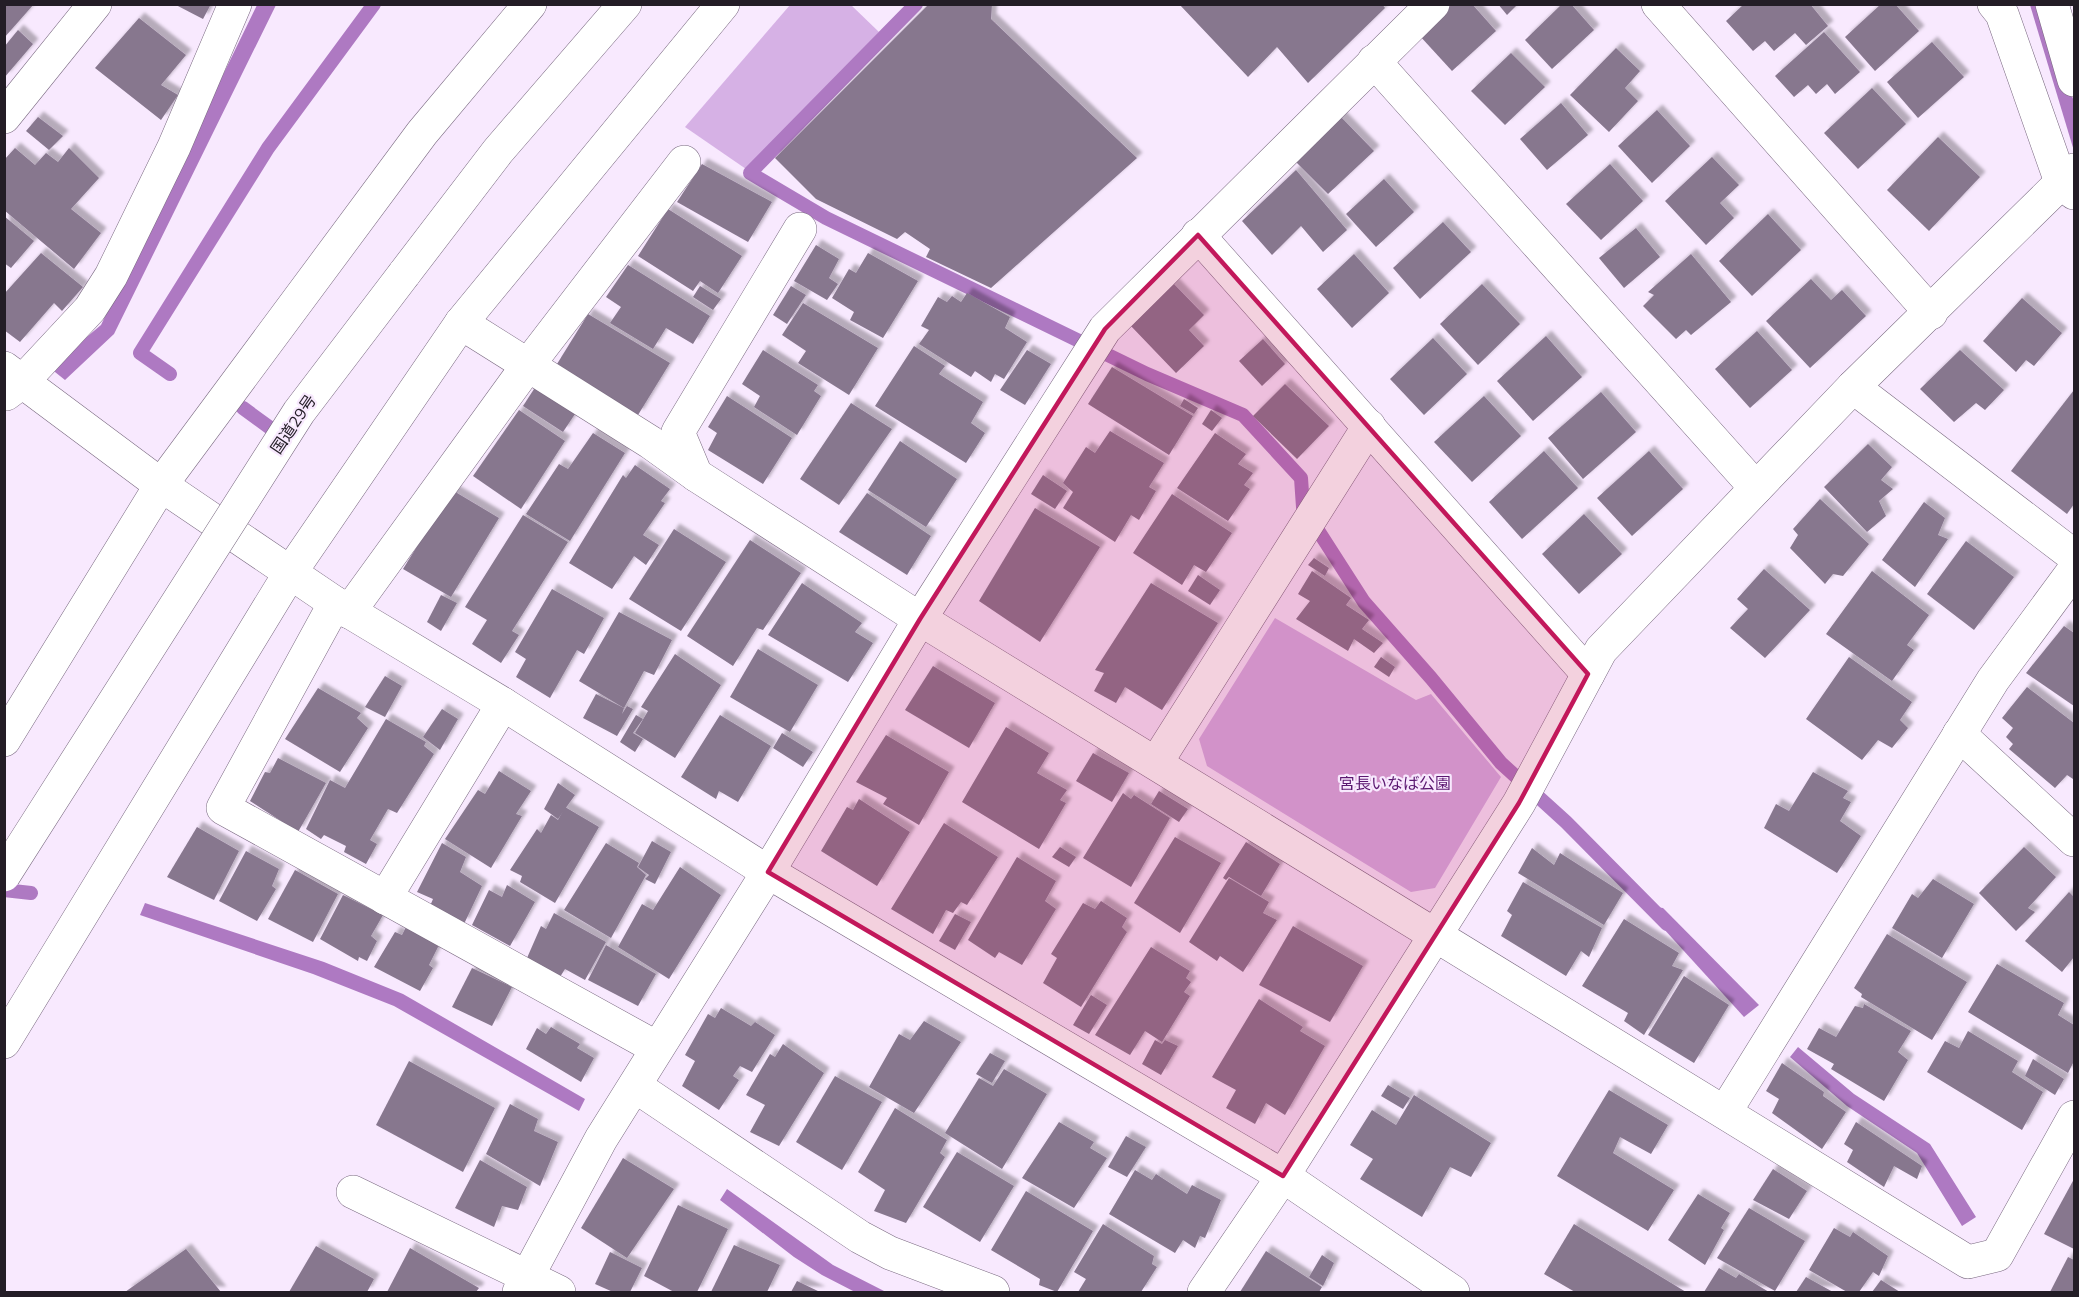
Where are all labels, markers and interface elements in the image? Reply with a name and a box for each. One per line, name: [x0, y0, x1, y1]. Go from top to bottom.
street label: 国道29号: [266, 391, 320, 457]
park label: 宮長いなば公園: [1339, 773, 1451, 793]

